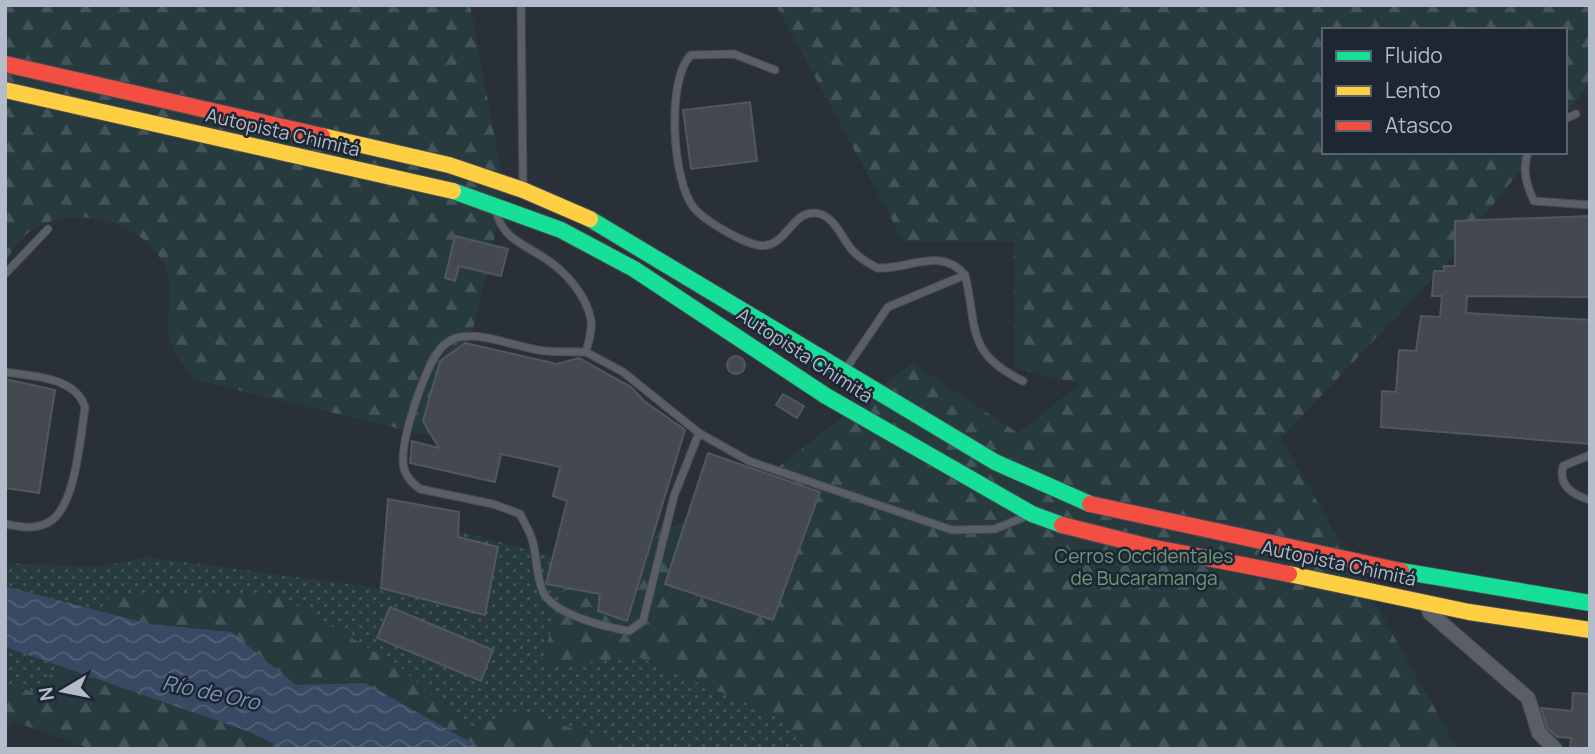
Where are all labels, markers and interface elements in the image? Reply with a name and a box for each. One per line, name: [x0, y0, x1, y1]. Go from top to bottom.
legend: [1322, 28, 1567, 154]
text: Fluido: [1385, 41, 1443, 69]
text: Lento: [1385, 76, 1441, 104]
street label: Autopista Chimitá: [203, 102, 363, 162]
text: Atasco: [1385, 111, 1453, 139]
street label: Autopista Chimitá: [732, 301, 878, 409]
street label: Autopista Chimitá: [1259, 534, 1419, 592]
park label: Cerros Occidentales de Bucaramanga: [1055, 543, 1233, 591]
north arrow: [28, 656, 98, 726]
water label: Río de Oro: [160, 668, 264, 716]
text: N: [32, 685, 60, 703]

